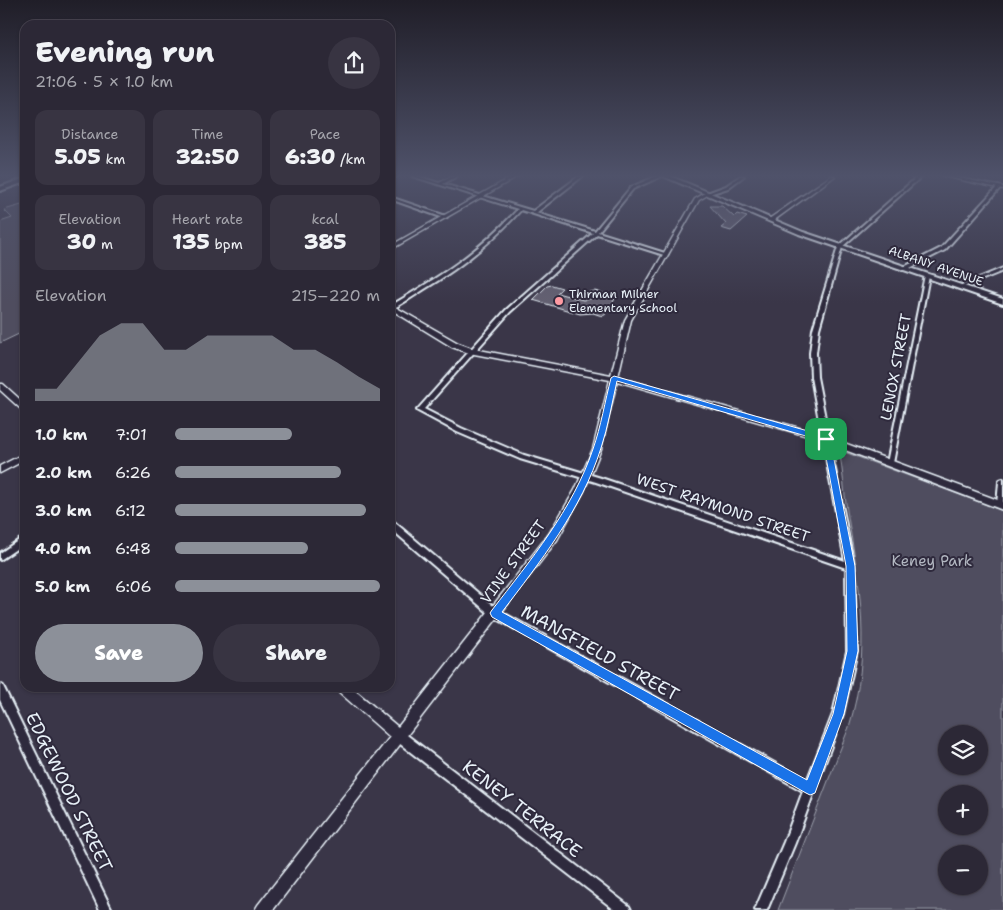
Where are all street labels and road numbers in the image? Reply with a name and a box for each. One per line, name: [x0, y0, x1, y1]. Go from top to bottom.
street label: ALBANY AVENUE: [886, 242, 986, 290]
street label: LENOX STREET: [876, 312, 916, 422]
street label: WEST RAYMOND STREET: [634, 469, 812, 547]
street label: VINE STREET: [476, 516, 550, 608]
street label: MANSFIELD STREET: [517, 599, 683, 707]
street label: EDGEWOOD STREET: [20, 708, 118, 876]
street label: KENEY TERRACE: [457, 755, 587, 863]

